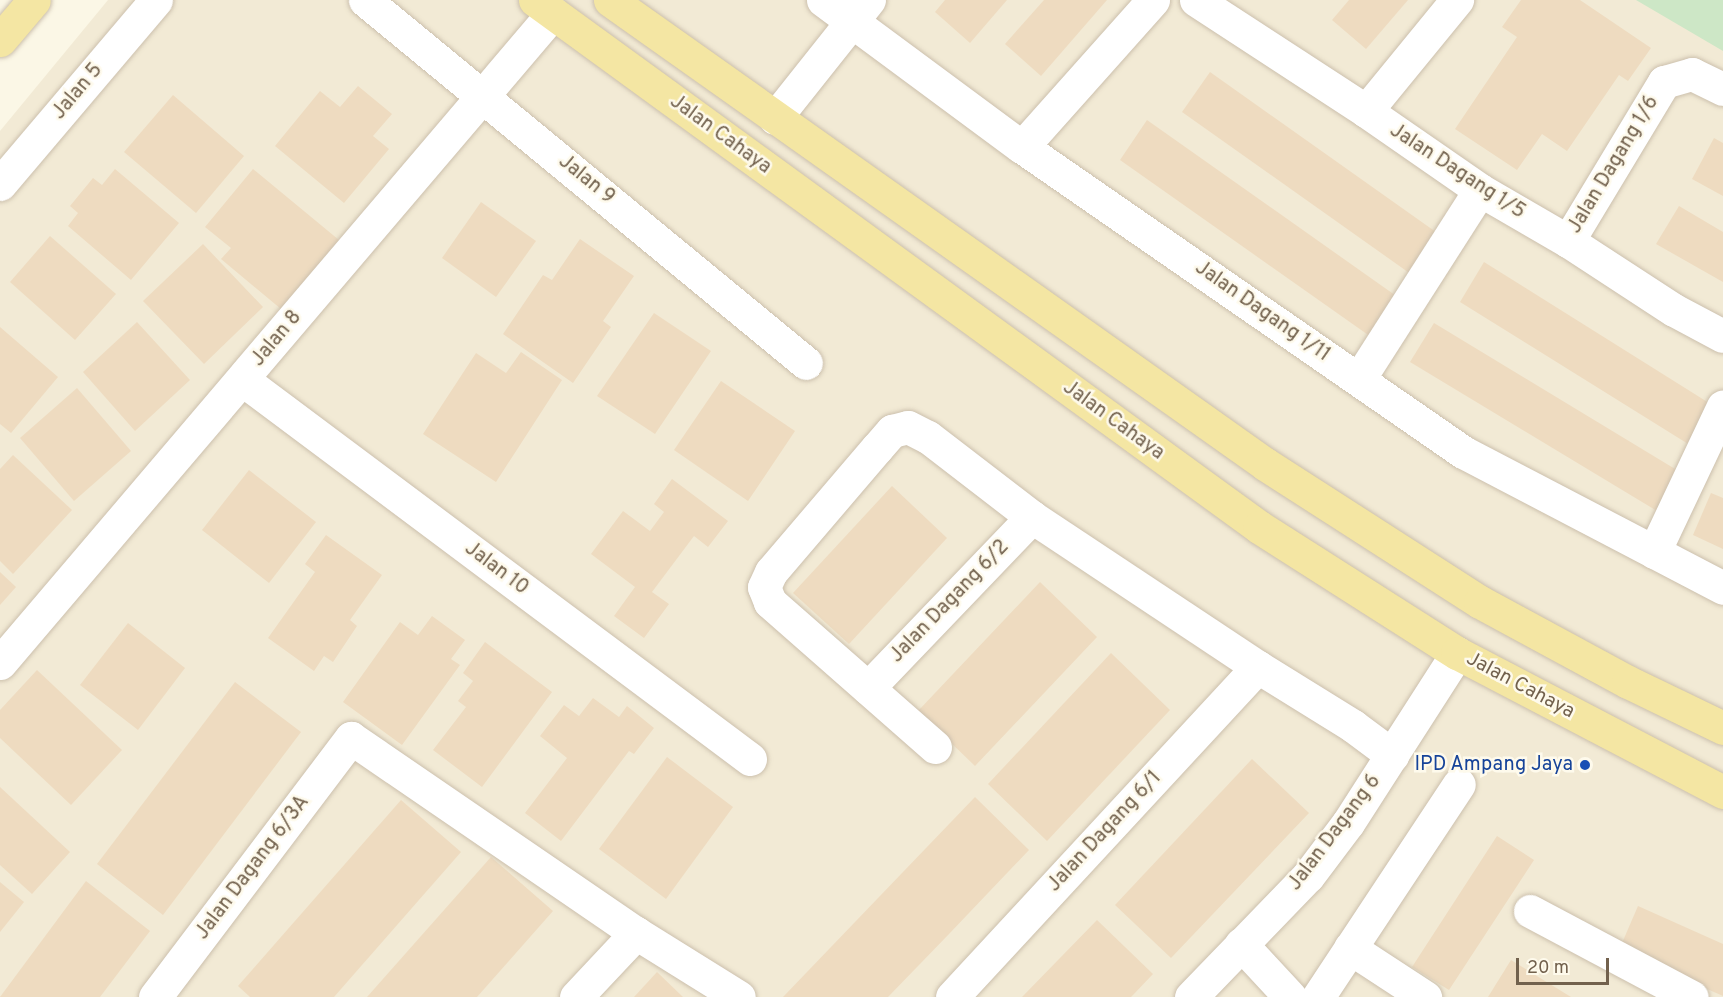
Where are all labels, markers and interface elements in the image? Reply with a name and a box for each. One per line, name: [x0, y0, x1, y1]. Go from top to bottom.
street label: Jalan 5: [48, 59, 108, 125]
street label: Jalan Cahaya: [665, 90, 775, 180]
street label: Jalan Dagang 1/6: [1563, 92, 1665, 238]
street label: Jalan Dagang 1/5: [1385, 119, 1529, 225]
street label: Jalan 9: [553, 150, 619, 210]
street label: Jalan Dagang 1/11: [1190, 256, 1334, 368]
street label: Jalan 8: [247, 306, 307, 372]
street label: Jalan Cahaya: [1058, 376, 1168, 466]
street label: Jalan Dagang 6/2: [885, 536, 1015, 668]
street label: Jalan 10: [459, 537, 533, 601]
street label: Jalan Cahaya: [1462, 647, 1578, 725]
place label: IPD Ampang Jaya: [1414, 753, 1573, 777]
marker: IPD Ampang Jaya: [1578, 758, 1592, 772]
street label: Jalan Dagang 6/1: [1043, 767, 1167, 897]
street label: Jalan Dagang 6: [1284, 770, 1386, 896]
street label: Jalan Dagang 6/3A: [191, 791, 315, 945]
scale bar: [1519, 946, 1612, 984]
text: 20 m: [1527, 957, 1569, 980]

